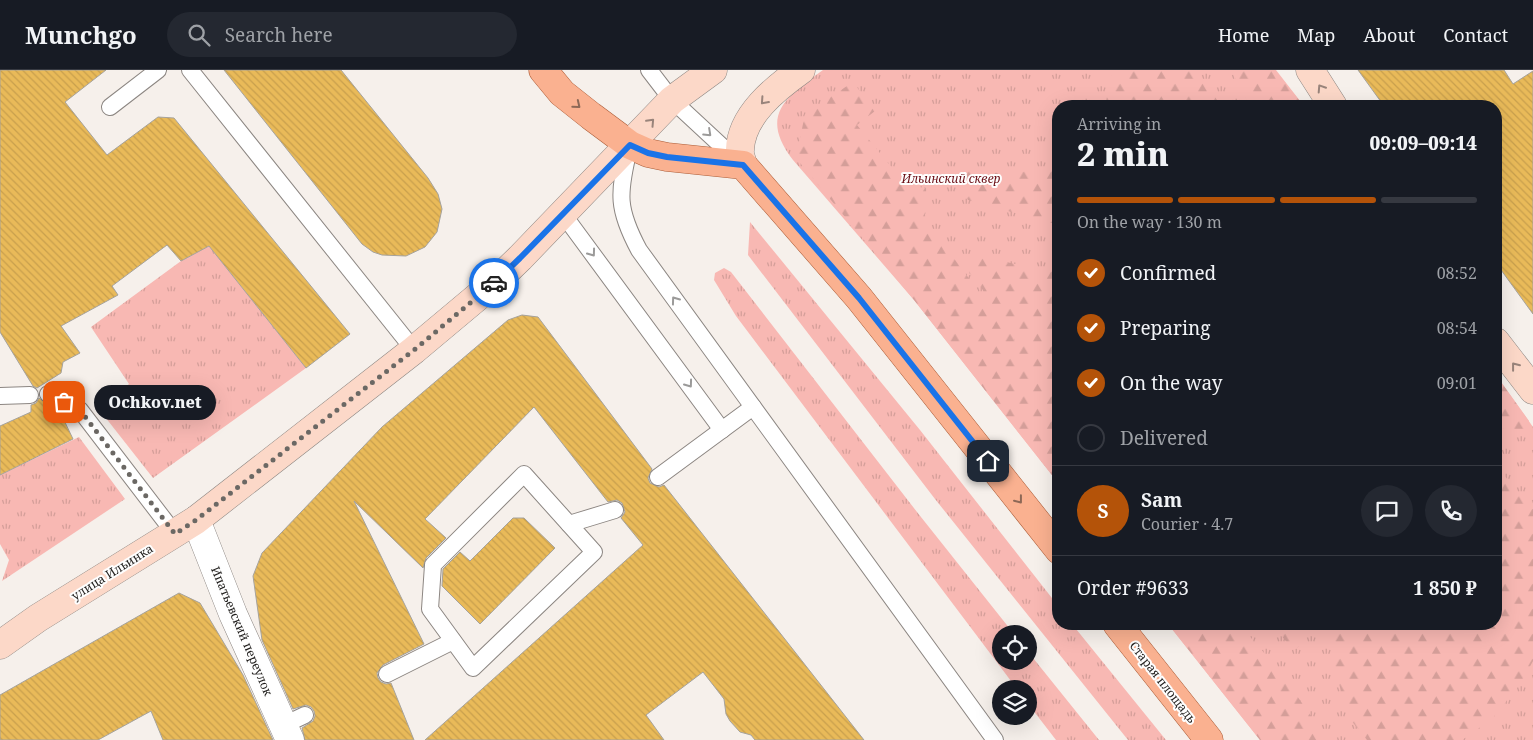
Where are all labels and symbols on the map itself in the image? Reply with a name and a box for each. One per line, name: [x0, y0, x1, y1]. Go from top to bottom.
one-way arrow: [1318, 84, 1328, 93]
one-way arrow: [761, 95, 770, 104]
one-way arrow: [571, 99, 580, 107]
one-way arrow: [645, 119, 654, 128]
one-way arrow: [702, 127, 711, 136]
park label: Ильинский сквер: [901, 170, 1001, 187]
one-way arrow: [586, 247, 595, 257]
courier: [469, 258, 519, 308]
one-way arrow: [672, 296, 681, 306]
one-way arrow: [1512, 363, 1520, 372]
one-way arrow: [682, 378, 692, 387]
pin: [43, 381, 85, 423]
callout: Ochkov.net: [94, 384, 216, 420]
pin: [967, 440, 1009, 482]
one-way arrow: [1013, 494, 1021, 503]
street label: улица Ильинка: [68, 540, 156, 604]
street label: Ипатьевский переулок: [207, 564, 277, 699]
street label: Старая площадь: [1126, 638, 1201, 727]

